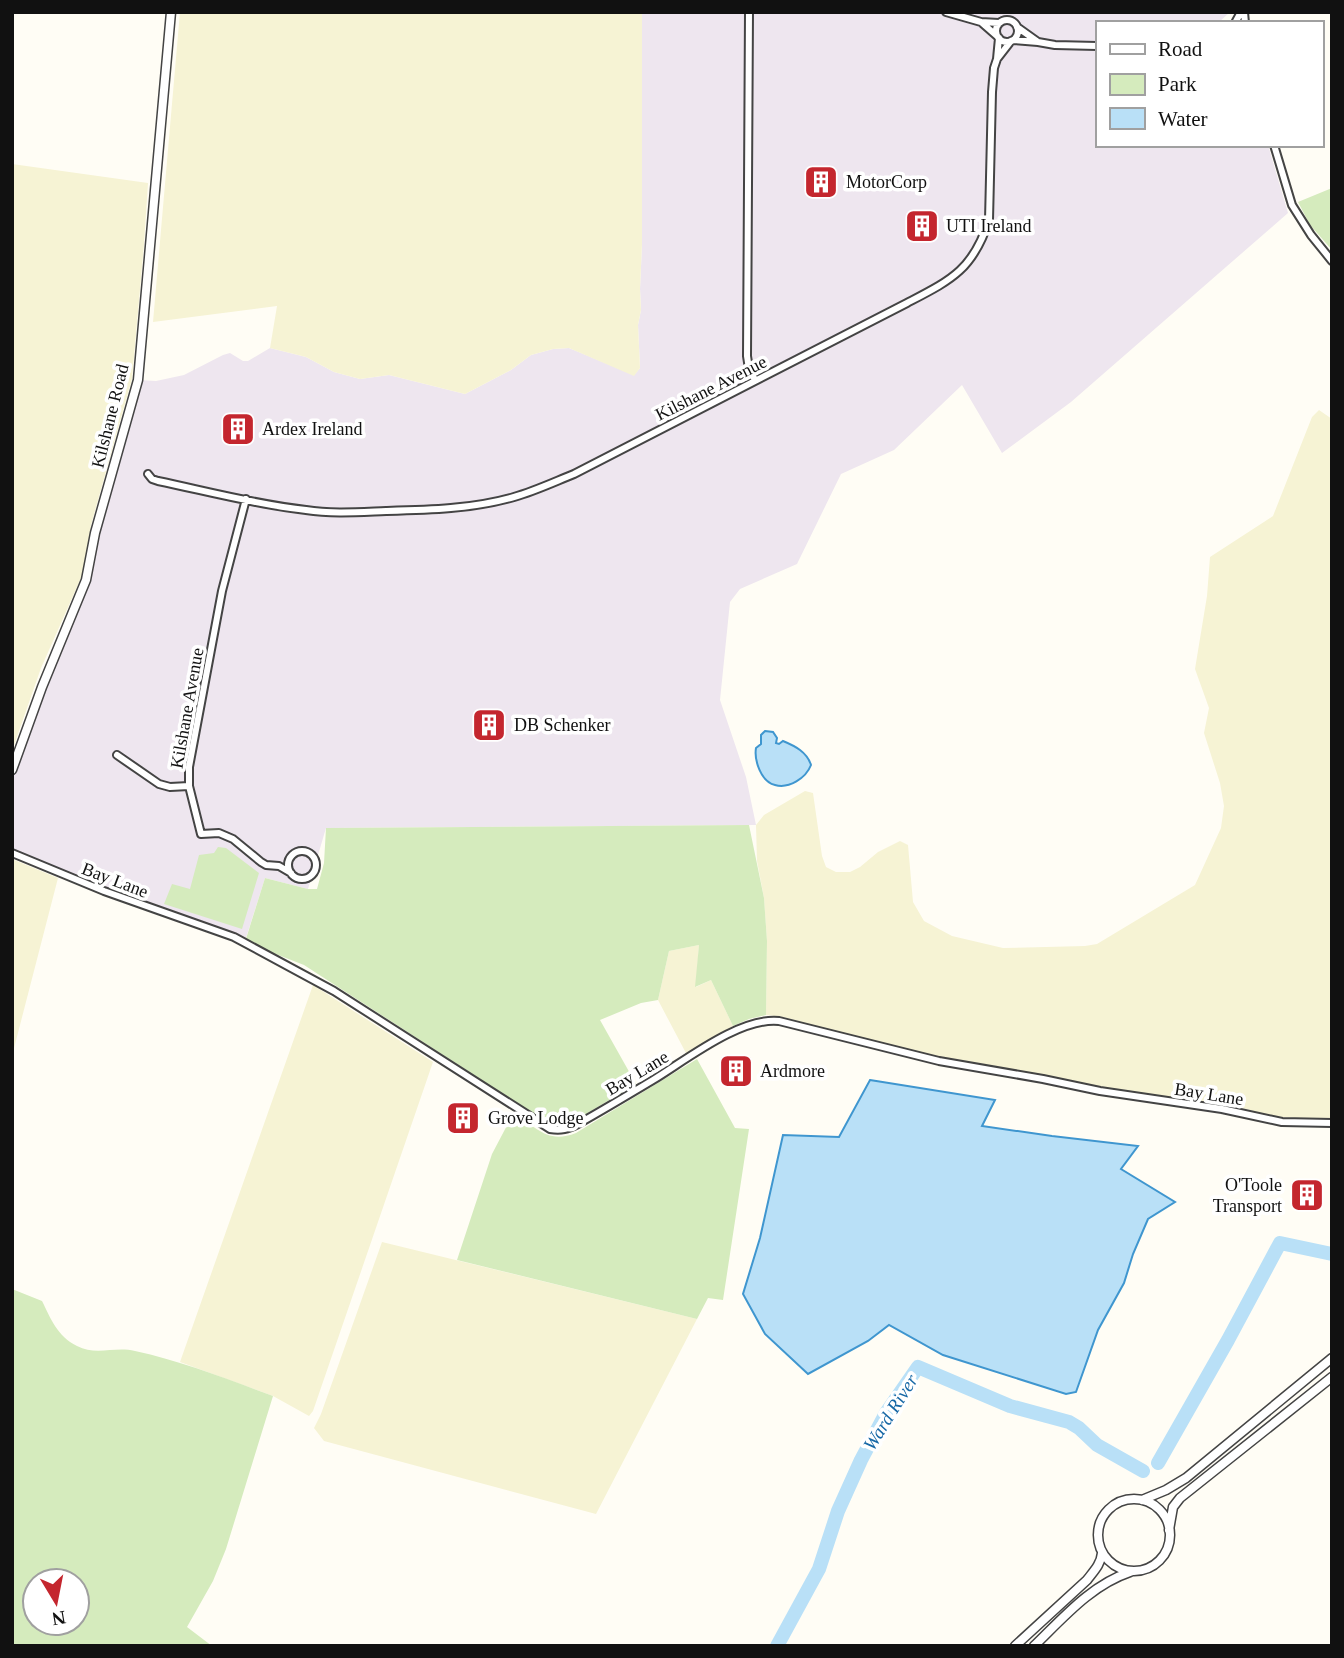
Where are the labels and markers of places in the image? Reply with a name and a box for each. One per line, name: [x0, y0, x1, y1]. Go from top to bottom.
building icon: MotorCorp: [802, 163, 840, 201]
place label: MotorCorp: [846, 172, 927, 192]
building icon: UTI Ireland: [903, 207, 941, 245]
place label: UTI Ireland: [946, 216, 1031, 236]
building icon: Ardex Ireland: [219, 410, 257, 448]
place label: Ardex Ireland: [262, 419, 362, 439]
building icon: DB Schenker: [470, 706, 508, 744]
place label: DB Schenker: [514, 715, 610, 735]
building icon: Ardmore: [717, 1052, 755, 1090]
place label: Ardmore: [760, 1061, 825, 1081]
building icon: Grove Lodge: [444, 1099, 482, 1137]
place label: Grove Lodge: [488, 1108, 583, 1128]
place label: O'Toole Transport: [1213, 1175, 1282, 1216]
building icon: O'Toole Transport: [1288, 1176, 1326, 1214]

